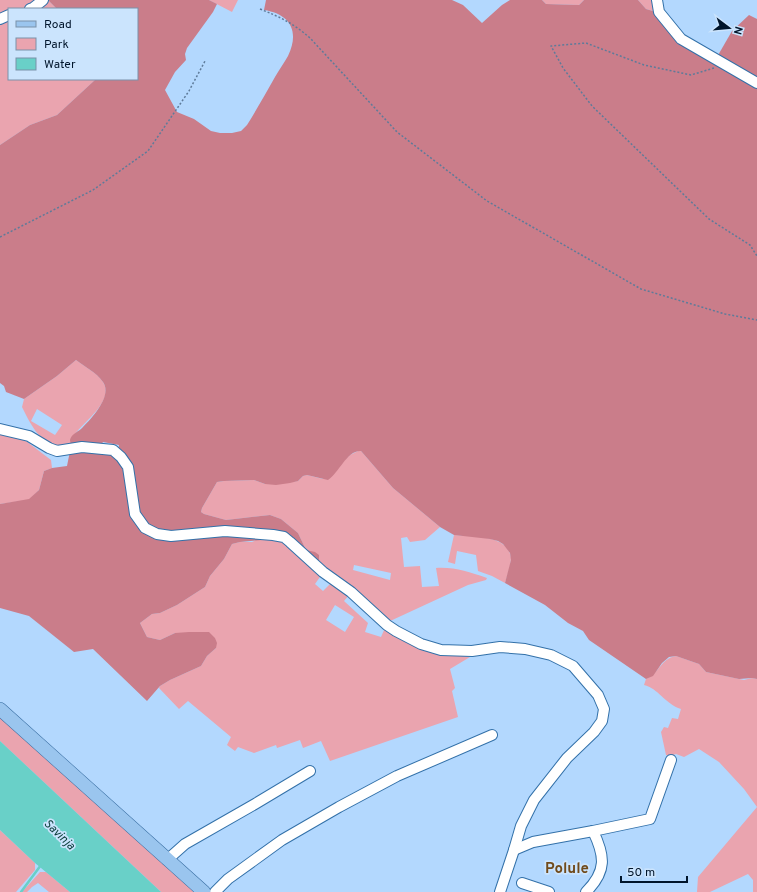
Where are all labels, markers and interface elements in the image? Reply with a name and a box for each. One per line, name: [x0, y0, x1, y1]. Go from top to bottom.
legend: [8, 8, 138, 80]
north arrow: [709, 8, 749, 48]
text: Road: [44, 17, 72, 33]
text: N: [730, 25, 745, 36]
text: Park: [44, 37, 69, 53]
text: Water: [44, 57, 76, 73]
water label: Savinja: [40, 816, 79, 854]
scale bar: [621, 858, 687, 884]
district label: Polule: [545, 860, 589, 879]
text: 50 m: [627, 865, 655, 881]

